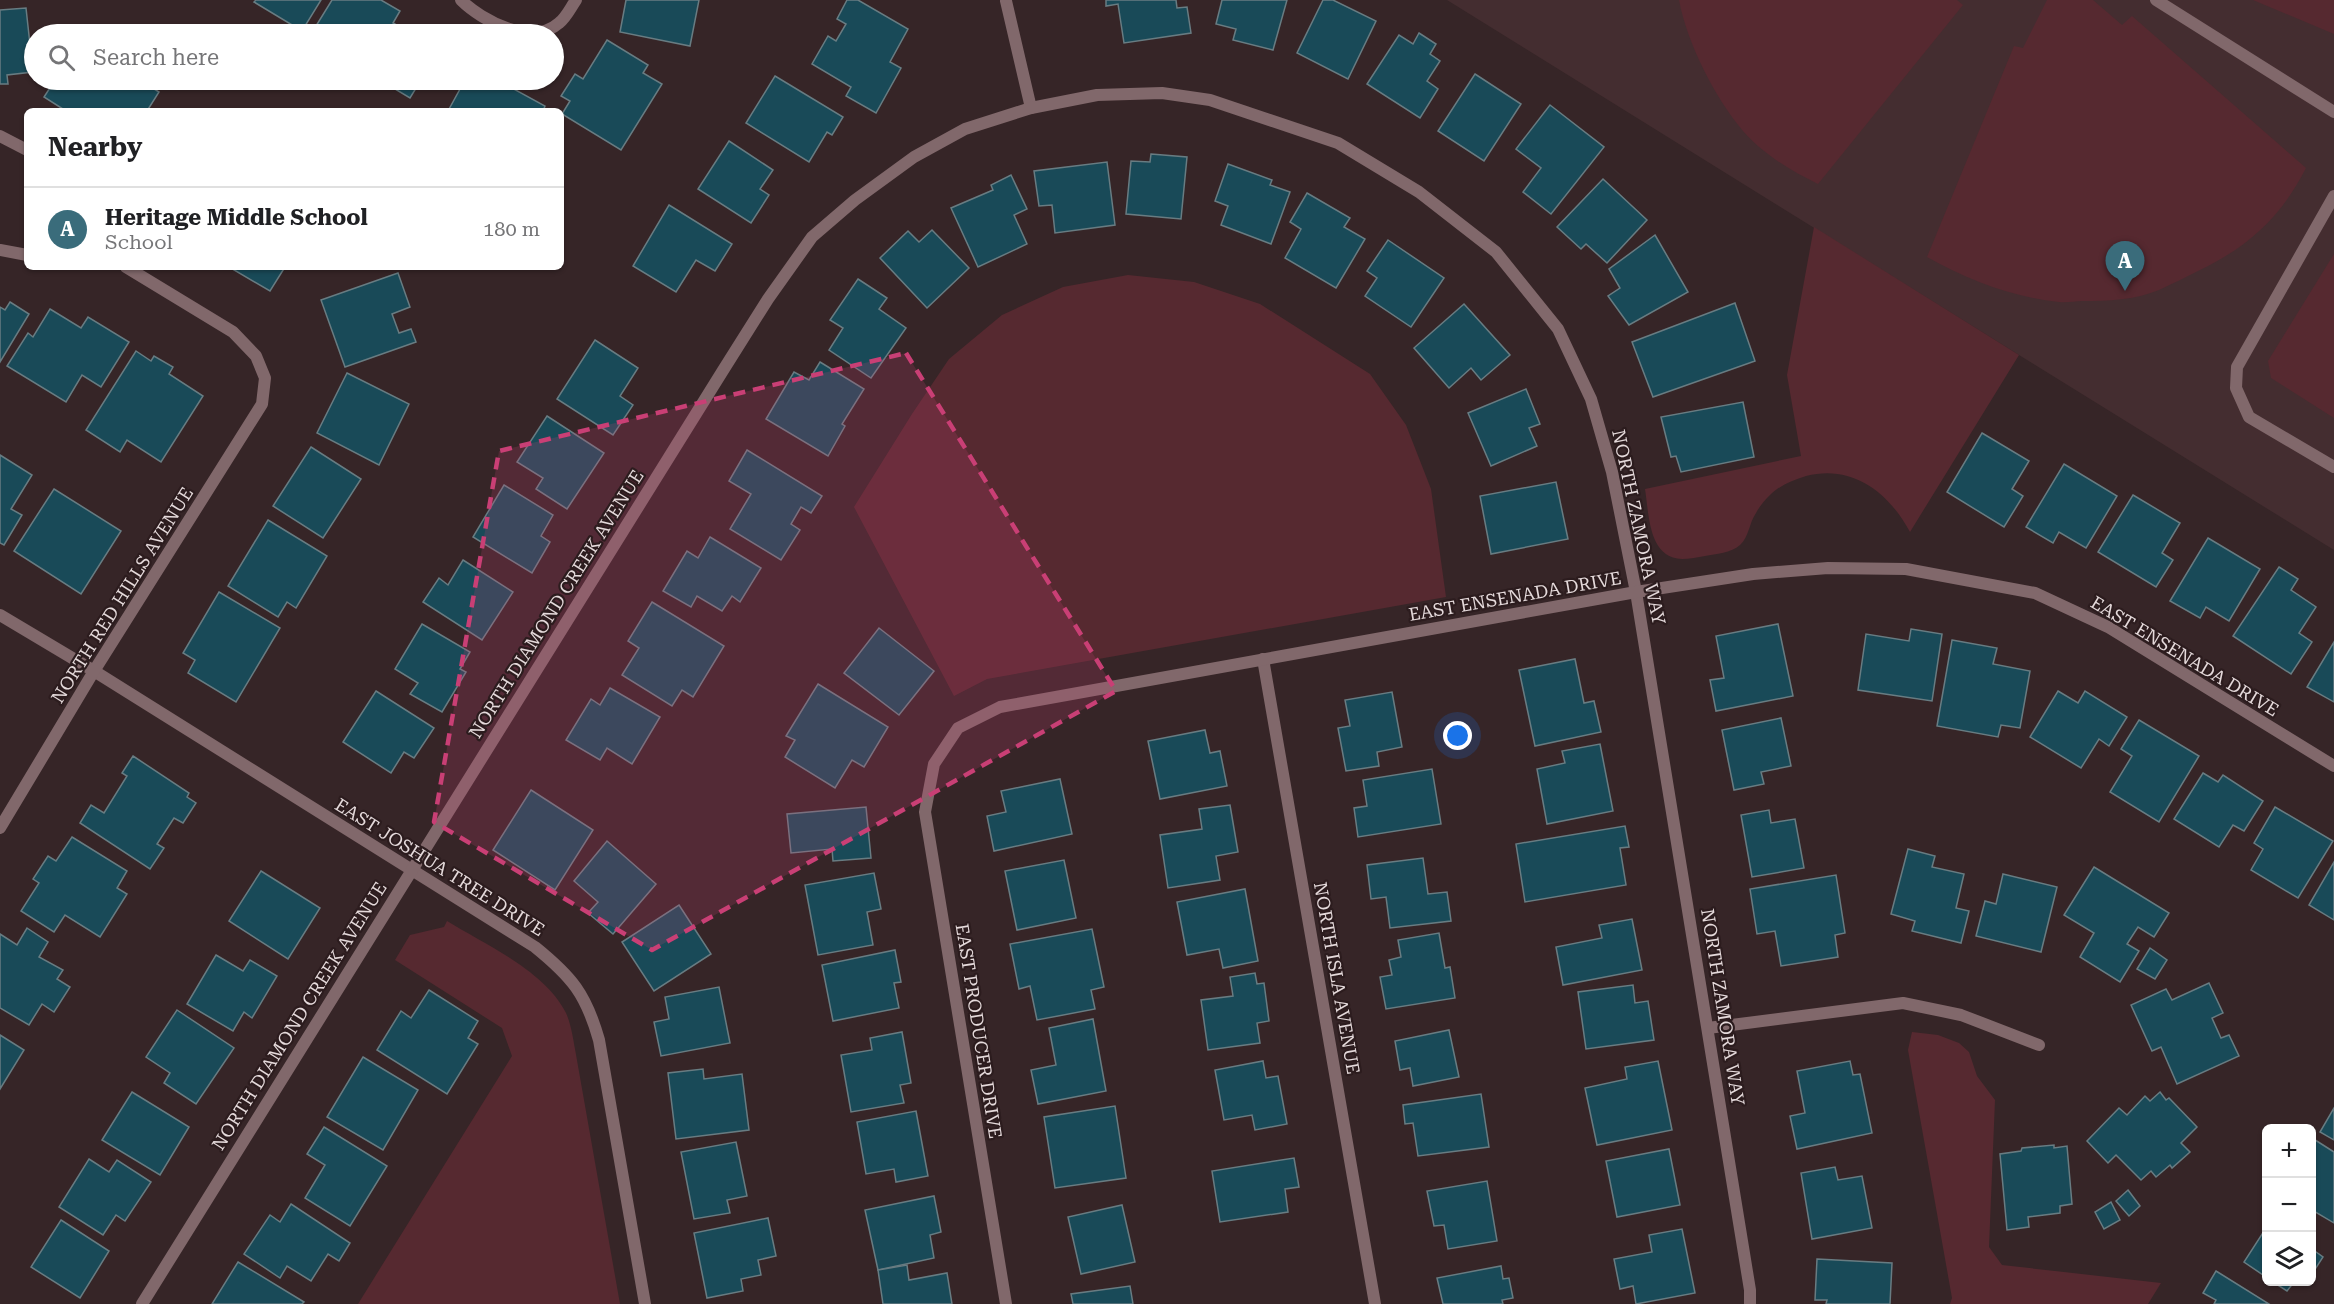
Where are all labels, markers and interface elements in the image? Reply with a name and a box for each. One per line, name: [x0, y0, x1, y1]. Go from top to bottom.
search box: [24, 24, 564, 90]
icon: search: [45, 41, 78, 74]
text: Search here: [93, 45, 219, 70]
text: Nearby: [48, 132, 142, 162]
text: Heritage Middle School: [105, 205, 368, 230]
text: A: [60, 217, 75, 241]
text: 180 m: [483, 217, 540, 241]
text: School: [105, 230, 173, 254]
pin: A: [2106, 242, 2144, 291]
street label: NORTH ZAMORA WAY: [1608, 427, 1670, 627]
street label: NORTH DIAMOND CREEK AVENUE: [464, 466, 648, 742]
street label: NORTH RED HILLS AVENUE: [47, 483, 197, 707]
street label: EAST ENSENADA DRIVE: [1407, 567, 1623, 625]
street label: EAST ENSENADA DRIVE: [2087, 592, 2283, 720]
your location: [1443, 721, 1472, 750]
street label: EAST JOSHUA TREE DRIVE: [331, 794, 549, 940]
street label: NORTH DIAMOND CREEK AVENUE: [207, 878, 391, 1154]
street label: NORTH ISLA AVENUE: [1310, 880, 1364, 1076]
street label: NORTH ZAMORA WAY: [1697, 907, 1749, 1108]
street label: EAST PRODUCER DRIVE: [952, 922, 1006, 1140]
map controls: [2262, 1124, 2316, 1286]
button: +: [2262, 1124, 2316, 1178]
button: −: [2262, 1178, 2316, 1232]
button: layers: [2262, 1232, 2316, 1286]

